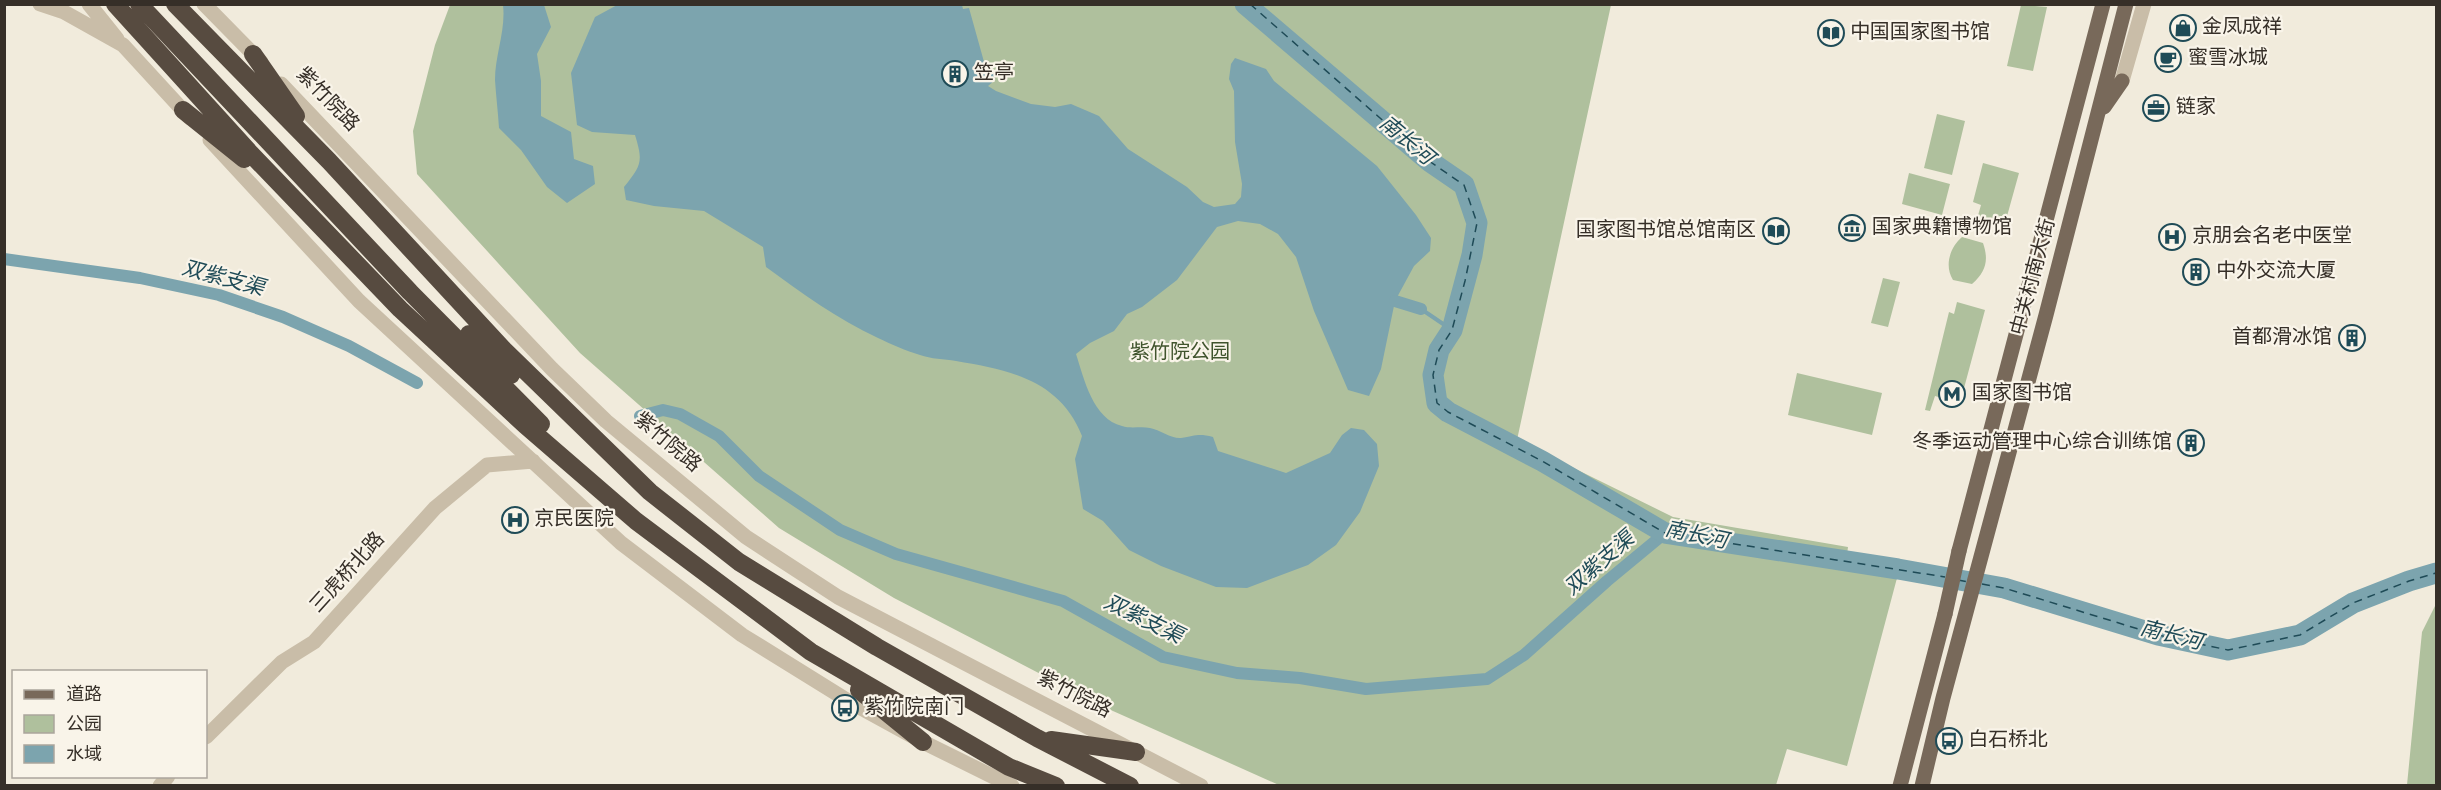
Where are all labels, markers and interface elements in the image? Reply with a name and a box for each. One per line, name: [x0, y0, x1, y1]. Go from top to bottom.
shop icon: 金凤成祥: [2168, 13, 2198, 43]
place label: 金凤成祥: [2202, 15, 2282, 41]
library icon: 中国国家图书馆: [1816, 18, 1846, 48]
place label: 中国国家图书馆: [1850, 20, 1990, 46]
cafe icon: 蜜雪冰城: [2153, 44, 2183, 74]
place label: 蜜雪冰城: [2188, 46, 2268, 72]
building icon: 笠亭: [940, 59, 970, 89]
place label: 笠亭: [974, 61, 1014, 87]
street label: 紫竹院路: [290, 62, 364, 138]
office icon: 链家: [2141, 93, 2171, 123]
place label: 链家: [2176, 95, 2216, 121]
water label: 南长河: [1373, 110, 1442, 174]
museum icon: 国家典籍博物馆: [1837, 213, 1867, 243]
place label: 国家典籍博物馆: [1872, 215, 2012, 241]
library icon: 国家图书馆总馆南区: [1761, 216, 1791, 246]
street label: 中关村南大街: [2006, 216, 2062, 338]
place label: 国家图书馆总馆南区: [1576, 218, 1756, 244]
hospital icon: 京朋会名老中医堂: [2157, 222, 2187, 252]
place label: 京朋会名老中医堂: [2192, 224, 2352, 250]
water label: 双紫支渠: [179, 255, 270, 304]
building icon: 中外交流大厦: [2181, 257, 2211, 287]
place label: 中外交流大厦: [2216, 259, 2336, 285]
building icon: 首都滑冰馆: [2337, 323, 2367, 353]
place label: 首都滑冰馆: [2232, 325, 2332, 351]
park label: 紫竹院公园: [1130, 340, 1230, 366]
metro station icon: 国家图书馆: [1937, 379, 1967, 409]
place label: 国家图书馆: [1972, 381, 2072, 407]
street label: 紫竹院路: [628, 407, 706, 479]
building icon: 冬季运动管理中心综合训练馆: [2176, 428, 2206, 458]
place label: 冬季运动管理中心综合训练馆: [1912, 430, 2172, 456]
hospital icon: 京民医院: [500, 505, 530, 535]
place label: 京民医院: [534, 507, 614, 533]
water label: 南长河: [1662, 516, 1734, 557]
water label: 双紫支渠: [1559, 524, 1643, 602]
street label: 三虎桥北路: [305, 527, 391, 619]
water label: 双紫支渠: [1099, 589, 1189, 652]
water label: 南长河: [2137, 615, 2209, 658]
street label: 紫竹院路: [1032, 665, 1116, 725]
legend: [12, 670, 207, 778]
text: 道路: [66, 684, 102, 707]
bus stop icon: 紫竹院南门: [830, 693, 860, 723]
place label: 紫竹院南门: [864, 695, 964, 721]
text: 公园: [66, 714, 102, 737]
bus stop icon: 白石桥北: [1934, 726, 1964, 756]
place label: 白石桥北: [1968, 728, 2048, 754]
text: 水域: [66, 744, 102, 767]

